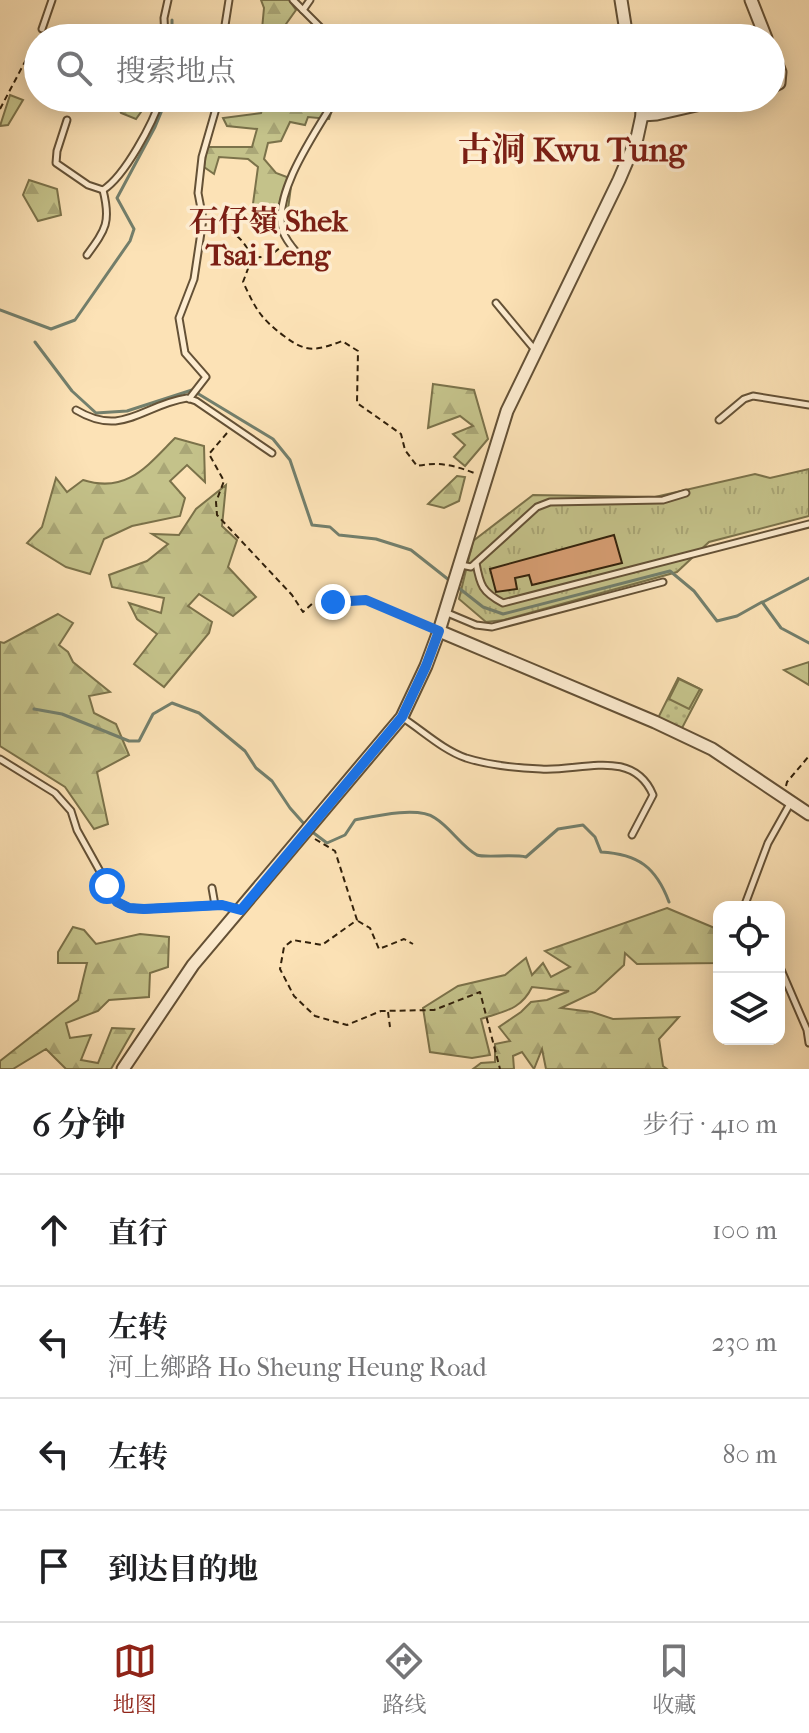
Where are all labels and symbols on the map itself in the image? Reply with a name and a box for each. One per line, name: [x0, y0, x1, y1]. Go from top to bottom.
district label: 古洞 Kwu Tung: [457, 130, 687, 170]
district label: 石仔嶺 Shek Tsai Leng: [189, 204, 349, 273]
route end: [315, 584, 351, 620]
route start: [89, 868, 125, 904]

